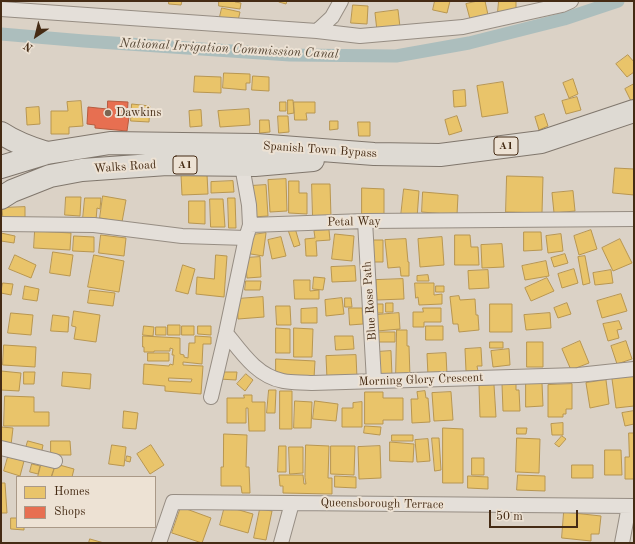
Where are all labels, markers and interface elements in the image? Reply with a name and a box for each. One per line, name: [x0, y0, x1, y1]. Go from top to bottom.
north arrow: [16, 16, 56, 56]
water label: National Irrigation Commission Canal: [119, 35, 339, 63]
text: N: [22, 39, 35, 53]
place label: Dawkins: [116, 106, 161, 120]
marker: Dawkins: [103, 108, 113, 118]
road number: A1: [494, 137, 518, 155]
street label: Spanish Town Bypass: [263, 139, 377, 161]
road number: A1: [173, 156, 197, 174]
street label: Walks Road: [93, 158, 157, 176]
street label: Petal Way: [327, 214, 381, 230]
street label: Blue Rose Path: [360, 261, 380, 341]
street label: Morning Glory Crescent: [359, 371, 483, 389]
legend: [16, 476, 156, 528]
text: Homes: [54, 486, 90, 498]
street label: Queensborough Terrace: [320, 496, 444, 512]
scale bar: [491, 502, 580, 528]
text: Shops: [54, 506, 85, 518]
text: 50 m: [496, 511, 523, 523]

